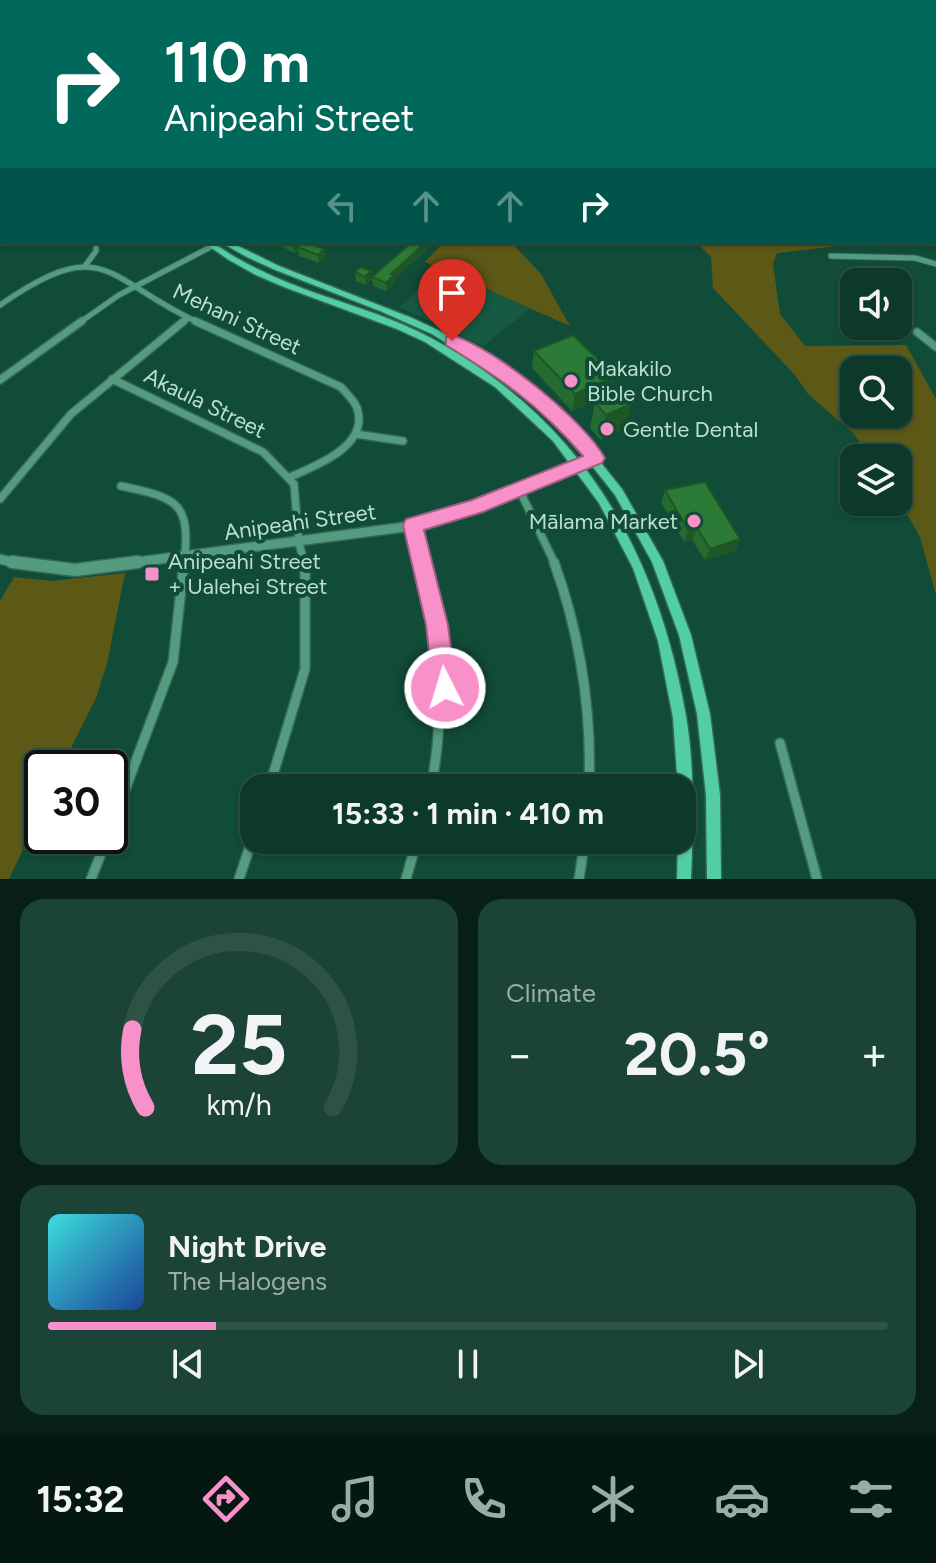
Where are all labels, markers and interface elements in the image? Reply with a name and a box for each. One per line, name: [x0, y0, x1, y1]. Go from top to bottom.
text: 110 m: [164, 29, 310, 96]
icon: right: [32, 32, 136, 136]
text: Anipeahi Street: [164, 97, 414, 140]
icon: left: [320, 184, 364, 228]
icon: ahead: [404, 184, 448, 228]
icon: ahead: [488, 184, 532, 228]
icon: right: [572, 184, 616, 228]
pin: [418, 259, 486, 341]
map controls: [840, 268, 912, 516]
button: sound: [840, 268, 912, 340]
icon: arrive: [430, 271, 474, 315]
street label: Mehani Street: [169, 277, 305, 361]
place label: Makakilo Bible Church: [587, 355, 713, 407]
button: search: [840, 356, 912, 428]
street label: Akaula Street: [140, 362, 270, 444]
marker: Makakilo Bible Church: [562, 372, 580, 390]
place label: Gentle Dental: [623, 416, 758, 443]
marker: Gentle Dental: [598, 420, 616, 438]
button: layers: [840, 444, 912, 516]
street label: Anipeahi Street: [222, 498, 378, 546]
place label: Mālama Market: [529, 508, 678, 535]
marker: Mālama Market: [685, 512, 703, 530]
place label: Anipeahi Street + Ualehei Street: [168, 548, 327, 600]
marker: Anipeahi Street + Ualehei Street: [143, 565, 161, 583]
position arrow: [403, 646, 487, 730]
speed limit sign: 30: [24, 750, 128, 854]
text: 15:33 · 1 min · 410 m: [332, 795, 604, 832]
text: Climate: [506, 977, 596, 1009]
text: 25: [191, 995, 287, 1095]
text: 20.5°: [624, 1018, 770, 1090]
text: −: [506, 1028, 533, 1081]
text: +: [861, 1028, 888, 1081]
text: km/h: [206, 1088, 272, 1122]
text: Night Drive: [168, 1228, 326, 1265]
text: The Halogens: [168, 1265, 327, 1297]
icon: previous: [166, 1342, 210, 1386]
icon: pause: [446, 1342, 490, 1386]
icon: next: [726, 1342, 770, 1386]
icon: directions: [198, 1471, 254, 1527]
icon: music: [327, 1471, 383, 1527]
icon: phone: [456, 1471, 512, 1527]
icon: climate: [585, 1471, 641, 1527]
icon: car: [714, 1471, 770, 1527]
icon: filters: [843, 1471, 899, 1527]
text: 15:32: [37, 1478, 124, 1521]

